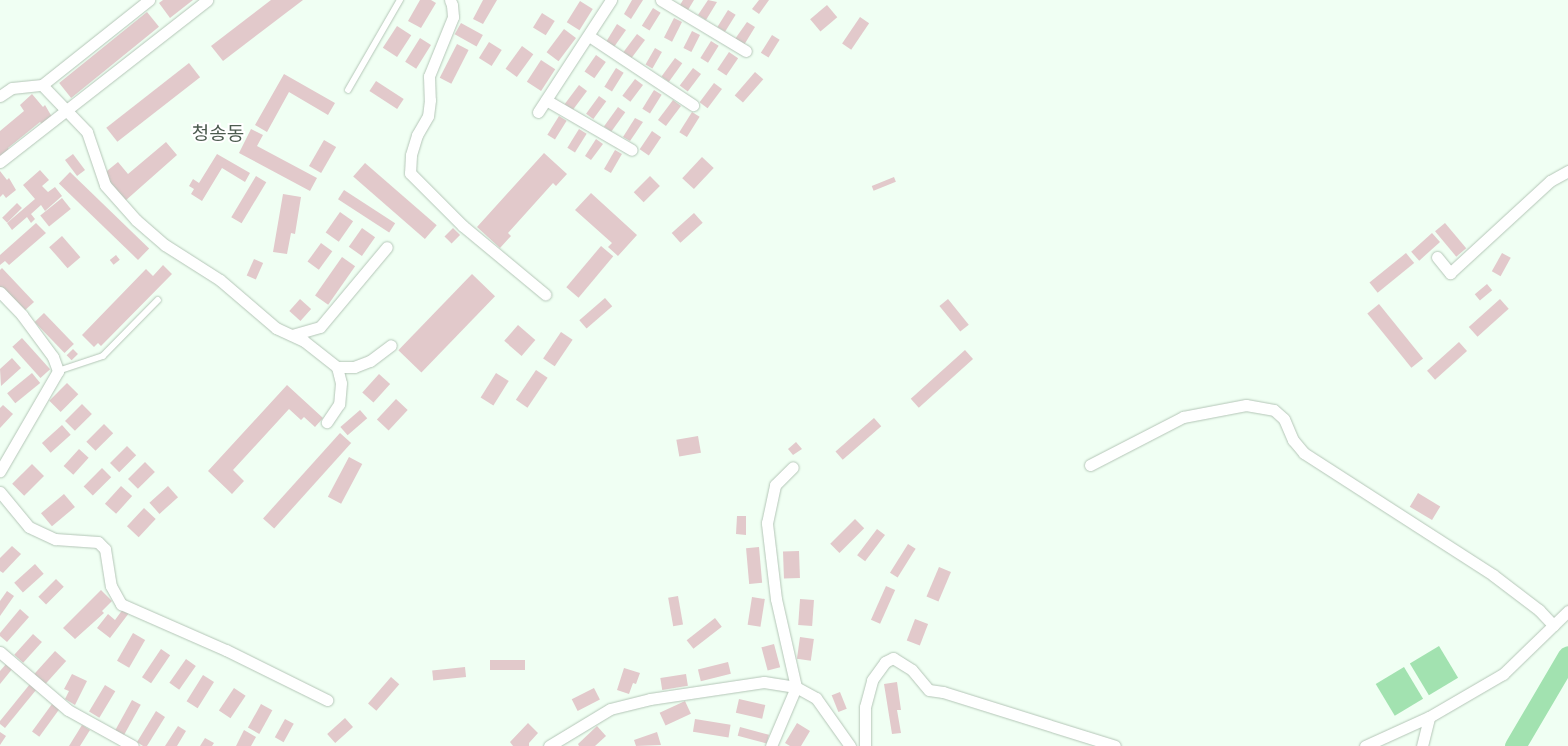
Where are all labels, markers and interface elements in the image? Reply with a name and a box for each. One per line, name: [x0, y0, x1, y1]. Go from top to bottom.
district label: 청송동: [192, 124, 244, 146]

